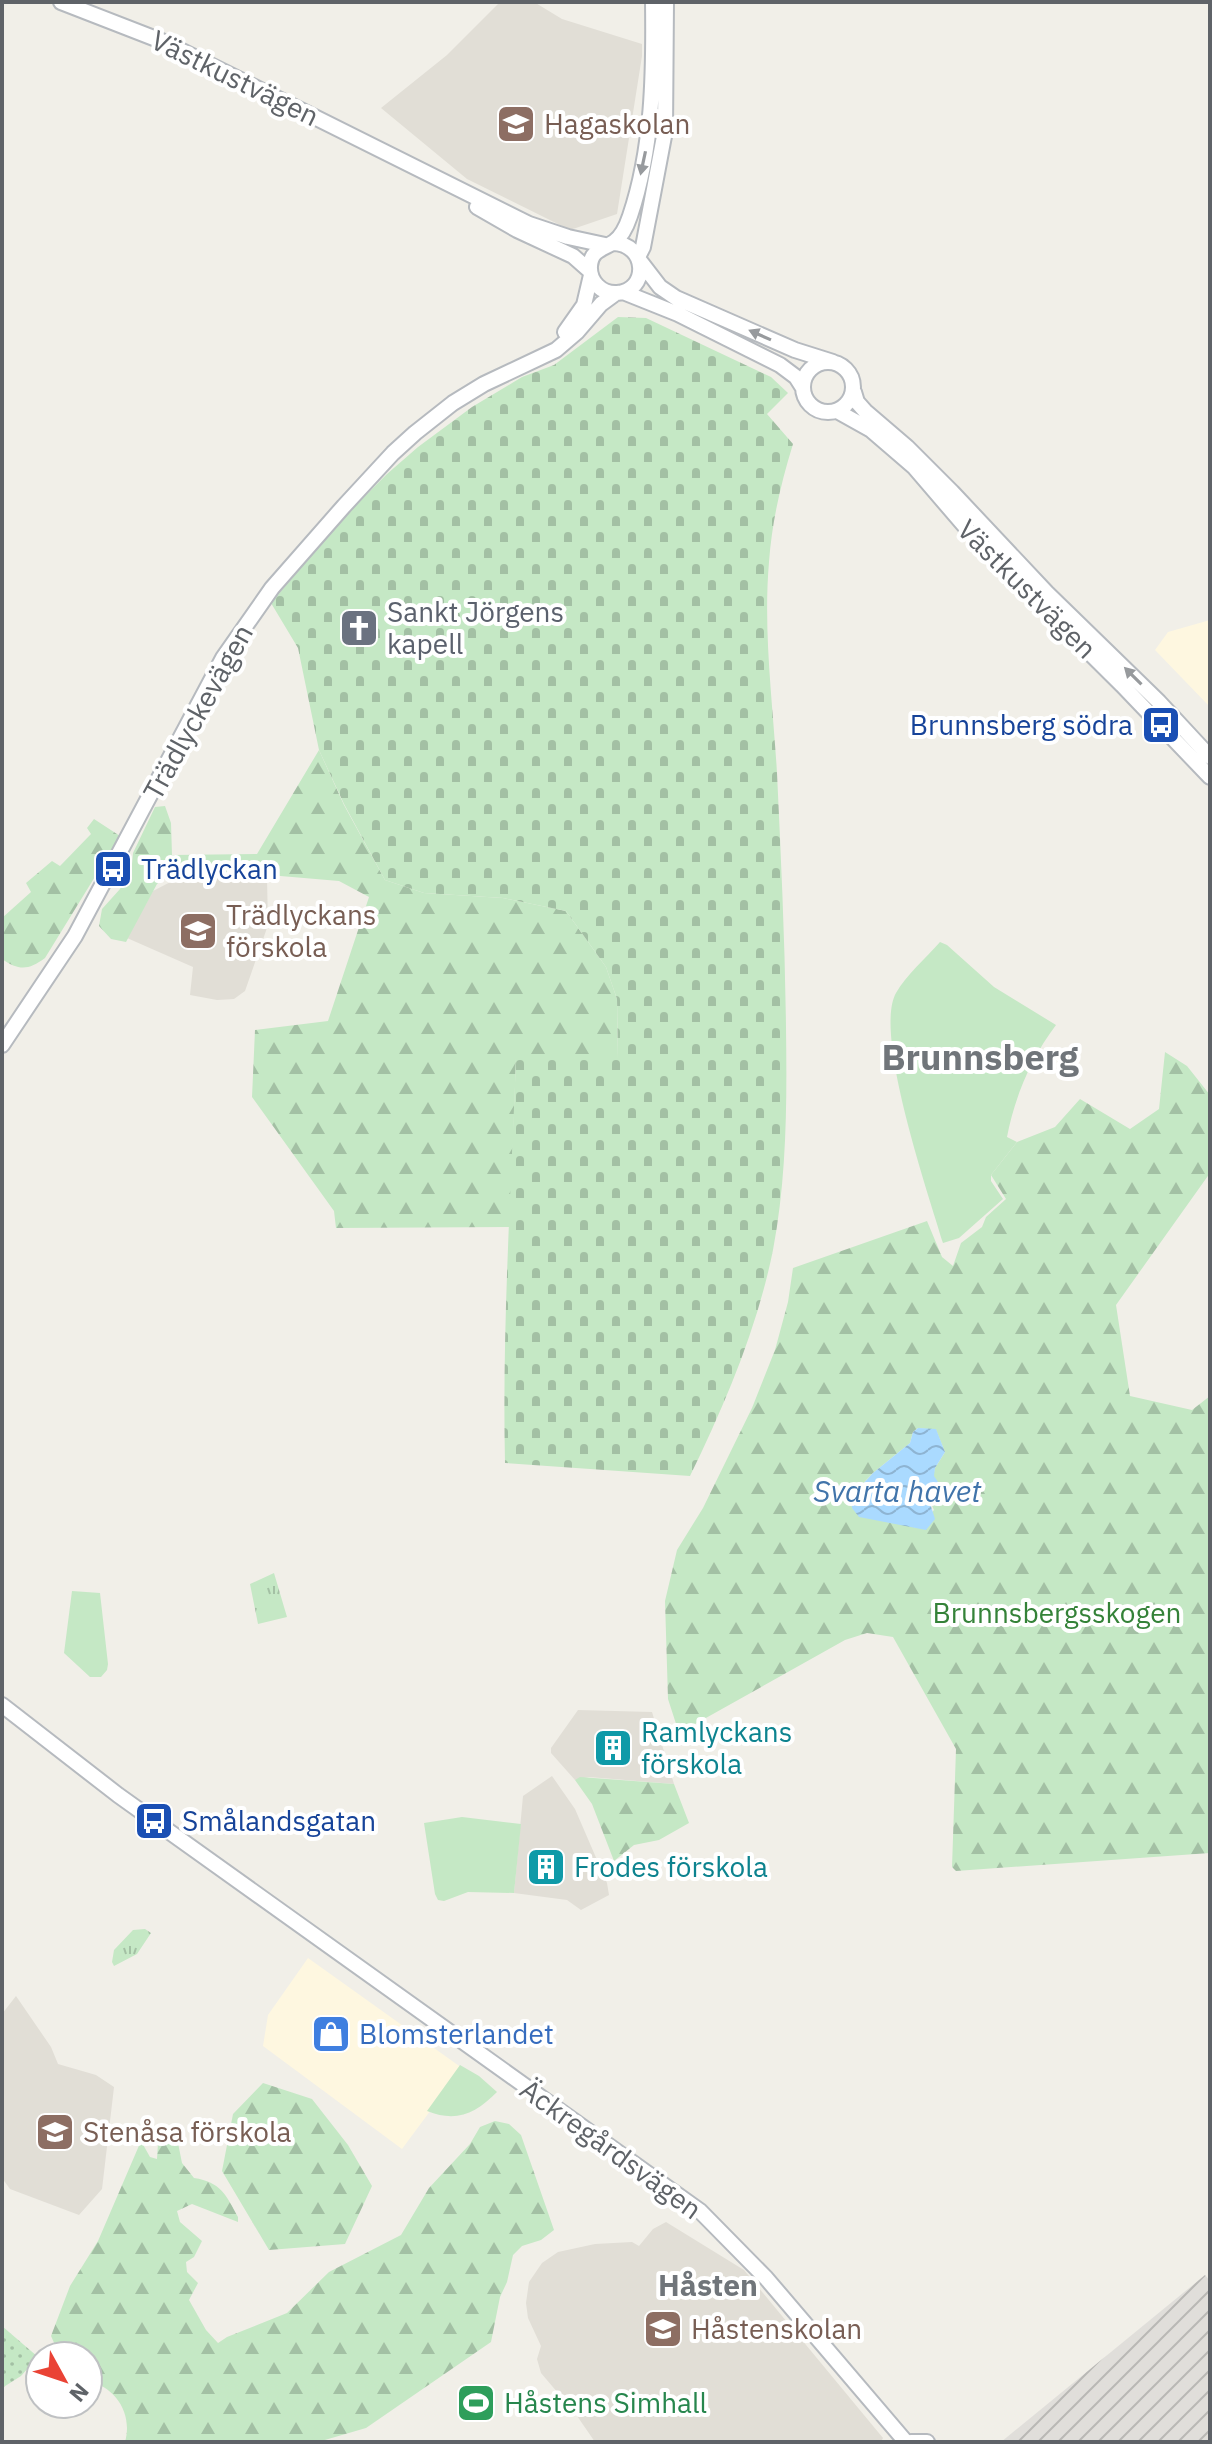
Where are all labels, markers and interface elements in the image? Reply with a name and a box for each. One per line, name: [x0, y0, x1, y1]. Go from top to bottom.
street label: Västkustvägen: [145, 21, 325, 134]
school or university icon: Hagaskolan: [495, 103, 537, 145]
place label: Hagaskolan: [544, 105, 690, 142]
one-way arrow: [636, 151, 649, 176]
one-way arrow: [748, 328, 772, 341]
street label: Västkustvägen: [950, 511, 1105, 666]
place label: Sankt Jörgens kapell: [387, 593, 564, 662]
church icon: Sankt Jörgens kapell: [338, 607, 380, 649]
street label: Trädlyckevägen: [134, 617, 261, 806]
one-way arrow: [1124, 667, 1143, 686]
bus stop icon: Brunnsberg södra: [1140, 704, 1182, 746]
place label: Brunnsberg södra: [910, 706, 1133, 743]
bus stop icon: Trädlyckan: [92, 848, 134, 890]
place label: Trädlyckan: [141, 850, 278, 887]
place label: Trädlyckans förskola: [226, 896, 376, 965]
school or university icon: Trädlyckans förskola: [177, 910, 219, 952]
district label: Brunnsberg: [881, 1033, 1079, 1080]
water label: Svarta havet: [813, 1471, 982, 1510]
park label: Brunnsbergsskogen: [933, 1594, 1181, 1631]
place label: Ramlyckans förskola: [641, 1713, 792, 1782]
building icon: Ramlyckans förskola: [592, 1727, 634, 1769]
bus stop icon: Smålandsgatan: [133, 1800, 175, 1842]
place label: Smålandsgatan: [182, 1802, 376, 1839]
building icon: Frodes förskola: [525, 1846, 567, 1888]
place label: Frodes förskola: [574, 1848, 768, 1885]
shop icon: Blomsterlandet: [310, 2013, 352, 2055]
place label: Blomsterlandet: [359, 2015, 554, 2052]
street label: Äckregårdsvägen: [513, 2070, 710, 2227]
school or university icon: Stenåsa förskola: [34, 2111, 76, 2153]
place label: Stenåsa förskola: [83, 2113, 292, 2150]
district label: Håsten: [658, 2265, 758, 2304]
school or university icon: Håstenskolan: [642, 2308, 684, 2350]
place label: Håstenskolan: [691, 2310, 862, 2347]
north arrow: [24, 2340, 104, 2420]
text: N: [63, 2378, 96, 2409]
sports icon: Håstens Simhall: [455, 2382, 497, 2424]
place label: Håstens Simhall: [504, 2384, 707, 2421]

